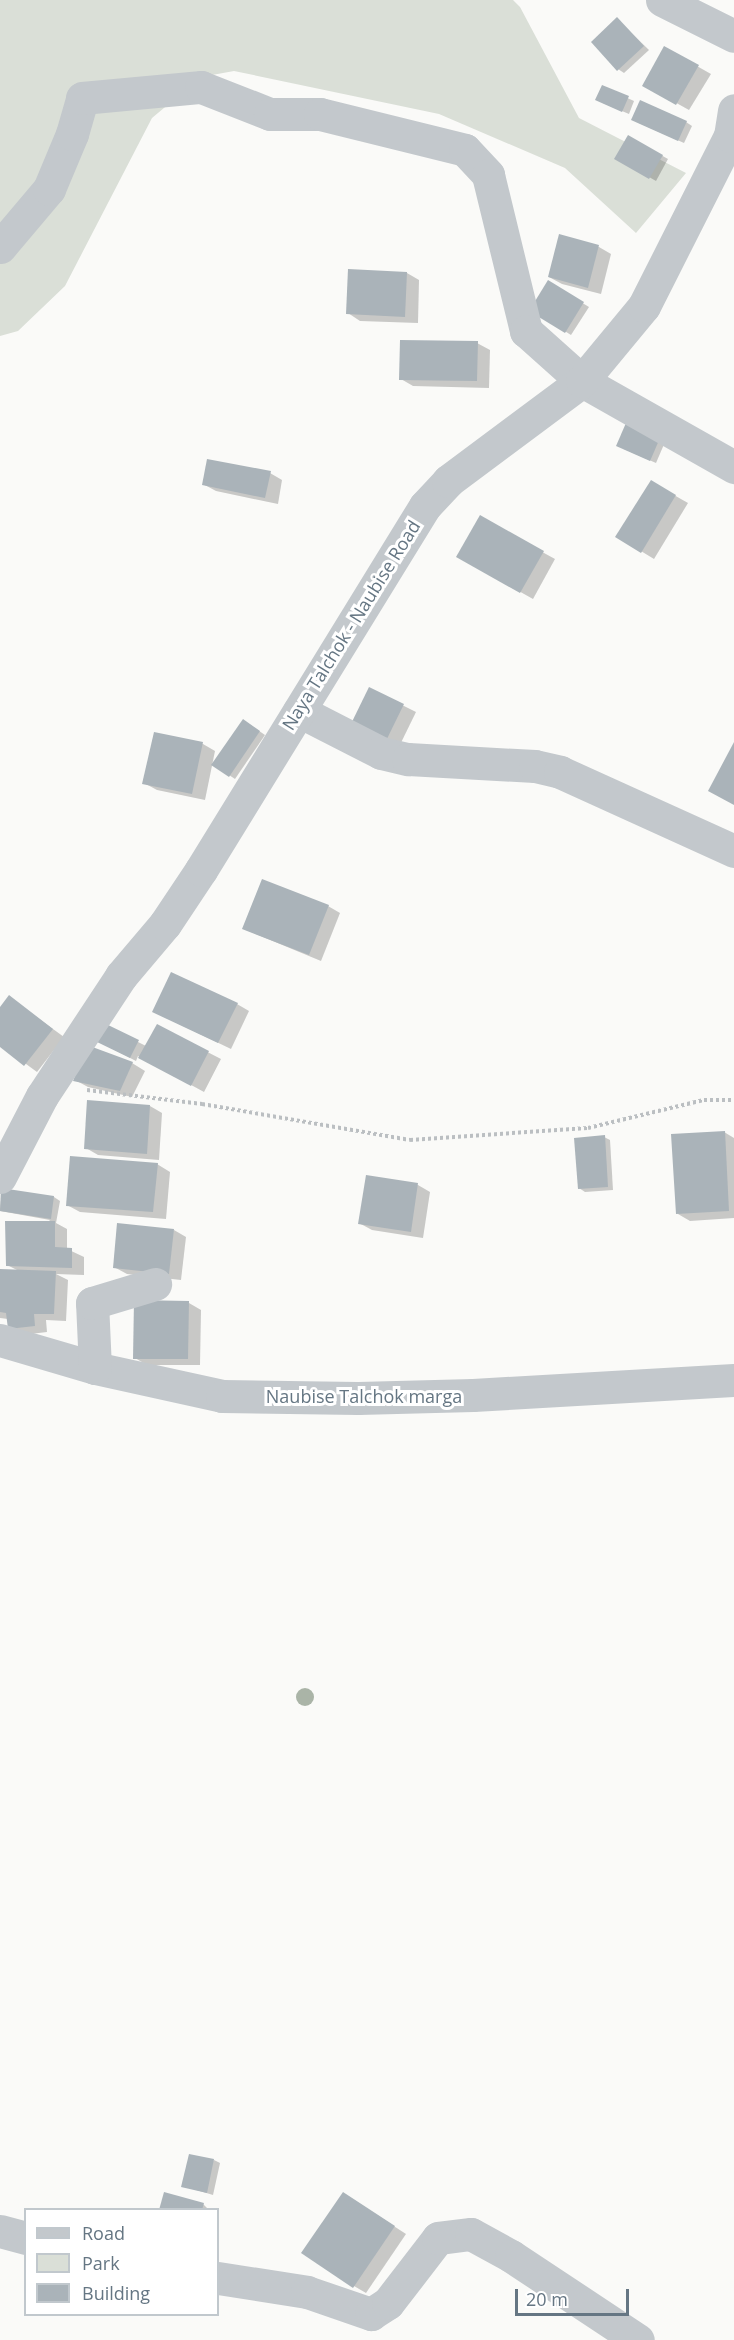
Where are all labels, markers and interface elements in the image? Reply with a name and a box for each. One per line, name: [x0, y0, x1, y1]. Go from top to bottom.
street label: Naya Talchok - Naubise Road: [277, 516, 425, 734]
street label: Naubise Talchok marga: [266, 1385, 462, 1407]
legend: [24, 2208, 219, 2316]
text: Road: [82, 2221, 125, 2245]
text: Park: [82, 2251, 120, 2275]
scale bar: [518, 2277, 632, 2315]
text: Building: [82, 2281, 150, 2305]
text: 20 m: [526, 2287, 568, 2311]

